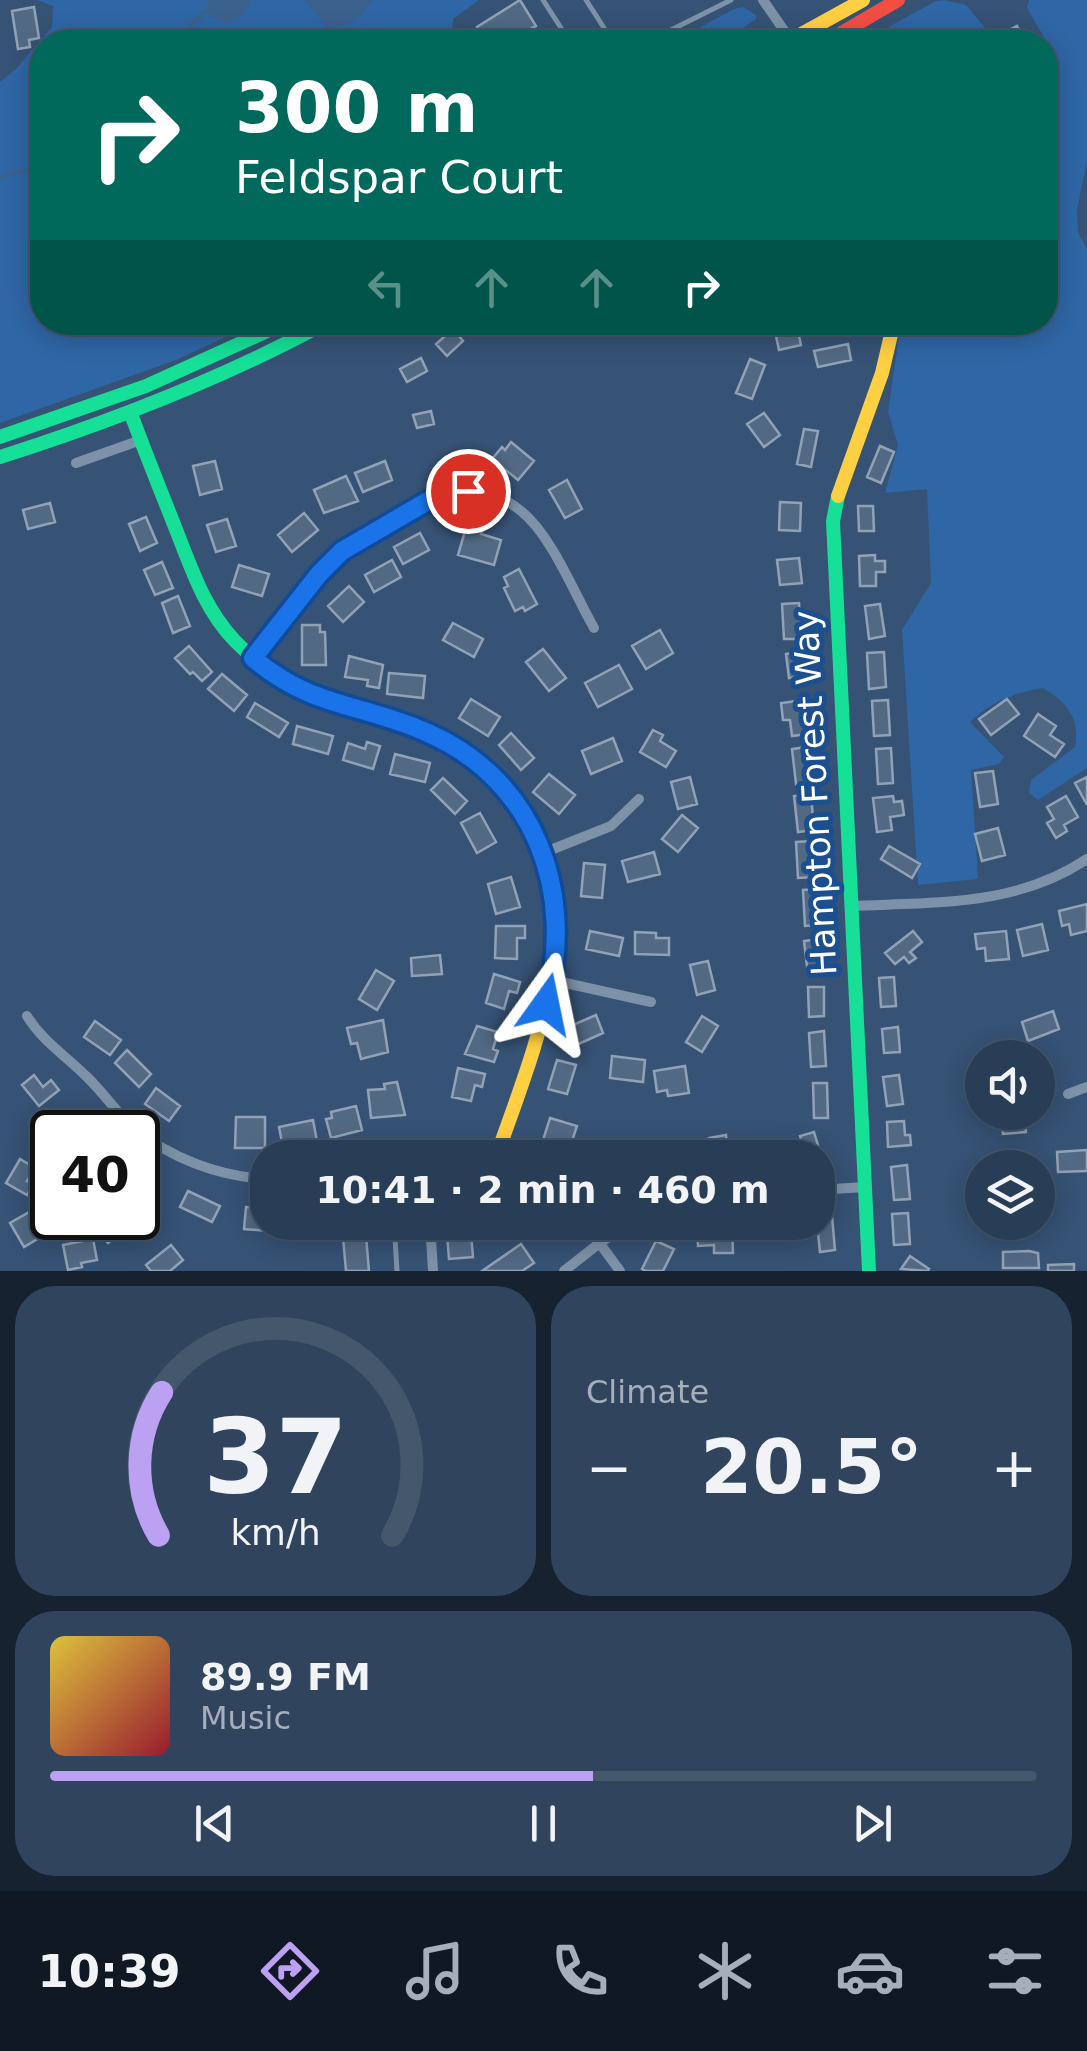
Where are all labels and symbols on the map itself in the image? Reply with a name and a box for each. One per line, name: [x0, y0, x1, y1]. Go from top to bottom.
pin: [426, 449, 511, 534]
street label: Hampton Forest Way: [785, 609, 845, 977]
position arrow: [494, 952, 598, 1056]
speed limit sign: 40: [30, 1110, 160, 1240]

